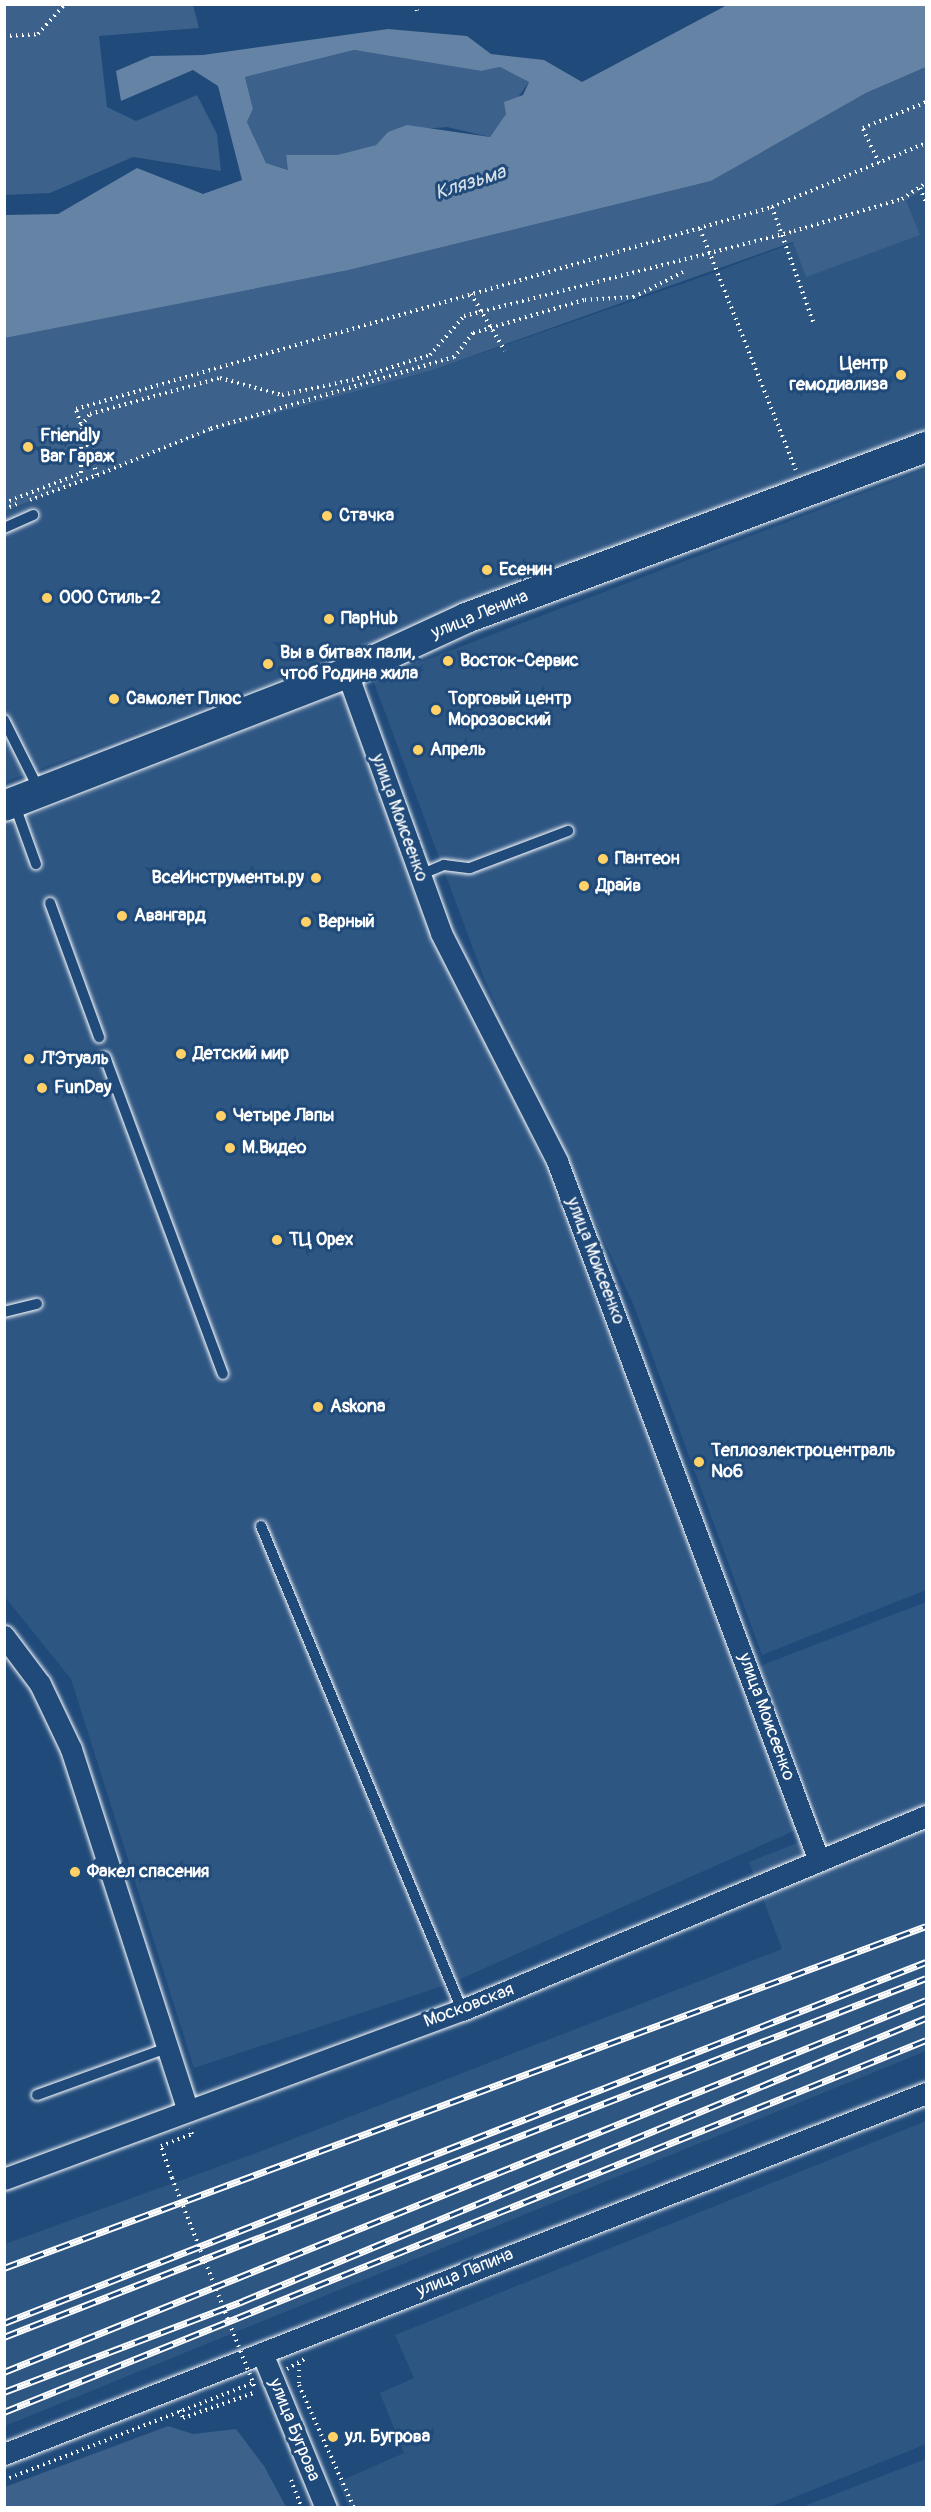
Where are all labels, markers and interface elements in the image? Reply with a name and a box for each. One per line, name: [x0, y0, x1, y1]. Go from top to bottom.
water label: Клязьма: [432, 159, 508, 205]
place label: Центр гемодиализа: [790, 354, 888, 397]
marker: Центр гемодиализа: [892, 366, 910, 384]
place label: Friendly Bar Гараж: [40, 426, 114, 468]
marker: Friendly Bar Гараж: [21, 440, 35, 454]
place label: Стачка: [339, 505, 394, 527]
marker: Стачка: [320, 509, 334, 523]
place label: Есенин: [499, 559, 552, 581]
marker: Есенин: [480, 563, 494, 577]
street label: улица Ленина: [428, 586, 532, 644]
place label: ООО Стиль-2: [59, 587, 161, 609]
marker: ООО Стиль-2: [40, 591, 54, 605]
place label: ПарHub: [341, 608, 398, 630]
marker: ПарHub: [322, 612, 336, 626]
place label: Вы в битвах пали, чтоб Родина жила: [280, 643, 418, 686]
place label: Восток-Сервис: [460, 650, 579, 672]
marker: Восток-Сервис: [441, 654, 455, 668]
marker: Вы в битвах пали, чтоб Родина жила: [261, 657, 275, 671]
place label: Самолет Плюс: [126, 688, 242, 710]
place label: Торговый центр Морозовский: [448, 689, 572, 732]
marker: Самолет Плюс: [107, 692, 121, 706]
marker: Торговый центр Морозовский: [429, 703, 443, 717]
place label: Апрель: [430, 739, 486, 761]
marker: Апрель: [411, 743, 425, 757]
street label: улица Моисеенко: [366, 751, 432, 885]
place label: Пантеон: [615, 848, 680, 870]
marker: Пантеон: [596, 852, 610, 866]
place label: ВсеИнструменты.ру: [152, 867, 304, 889]
marker: ВсеИнструменты.ру: [309, 871, 323, 885]
place label: Драйв: [596, 875, 641, 897]
marker: Драйв: [577, 879, 591, 893]
place label: Авангард: [134, 905, 206, 927]
marker: Авангард: [115, 909, 129, 923]
place label: Верный: [318, 911, 375, 933]
marker: Верный: [299, 915, 313, 929]
place label: Детский мир: [193, 1043, 289, 1065]
marker: Детский мир: [174, 1047, 188, 1061]
place label: Л'Этуаль: [41, 1048, 109, 1070]
marker: Л'Этуаль: [22, 1052, 36, 1066]
place label: FunDay: [54, 1077, 111, 1099]
marker: FunDay: [35, 1081, 49, 1095]
place label: Четыре Лапы: [233, 1105, 334, 1127]
marker: Четыре Лапы: [214, 1109, 228, 1123]
place label: М.Видео: [242, 1137, 306, 1159]
marker: М.Видео: [223, 1141, 237, 1155]
street label: улица Моисеенко: [561, 1194, 629, 1328]
place label: ТЦ Орех: [289, 1229, 353, 1251]
marker: ТЦ Орех: [270, 1233, 284, 1247]
place label: Askona: [330, 1396, 385, 1418]
marker: Askona: [311, 1400, 325, 1414]
place label: Теплоэлектроцентраль №6: [711, 1441, 895, 1484]
marker: Теплоэлектроцентраль №6: [692, 1455, 706, 1469]
street label: улица Моисеенко: [733, 1650, 799, 1784]
place label: Факел спасения: [87, 1861, 209, 1883]
marker: Факел спасения: [68, 1865, 82, 1879]
street label: Московская: [421, 1979, 517, 2033]
street label: улица Лапина: [413, 2244, 517, 2302]
street label: улица Бугрова: [264, 2376, 324, 2484]
place label: ул. Бугрова: [345, 2426, 430, 2448]
marker: ул. Бугрова: [326, 2430, 340, 2444]

